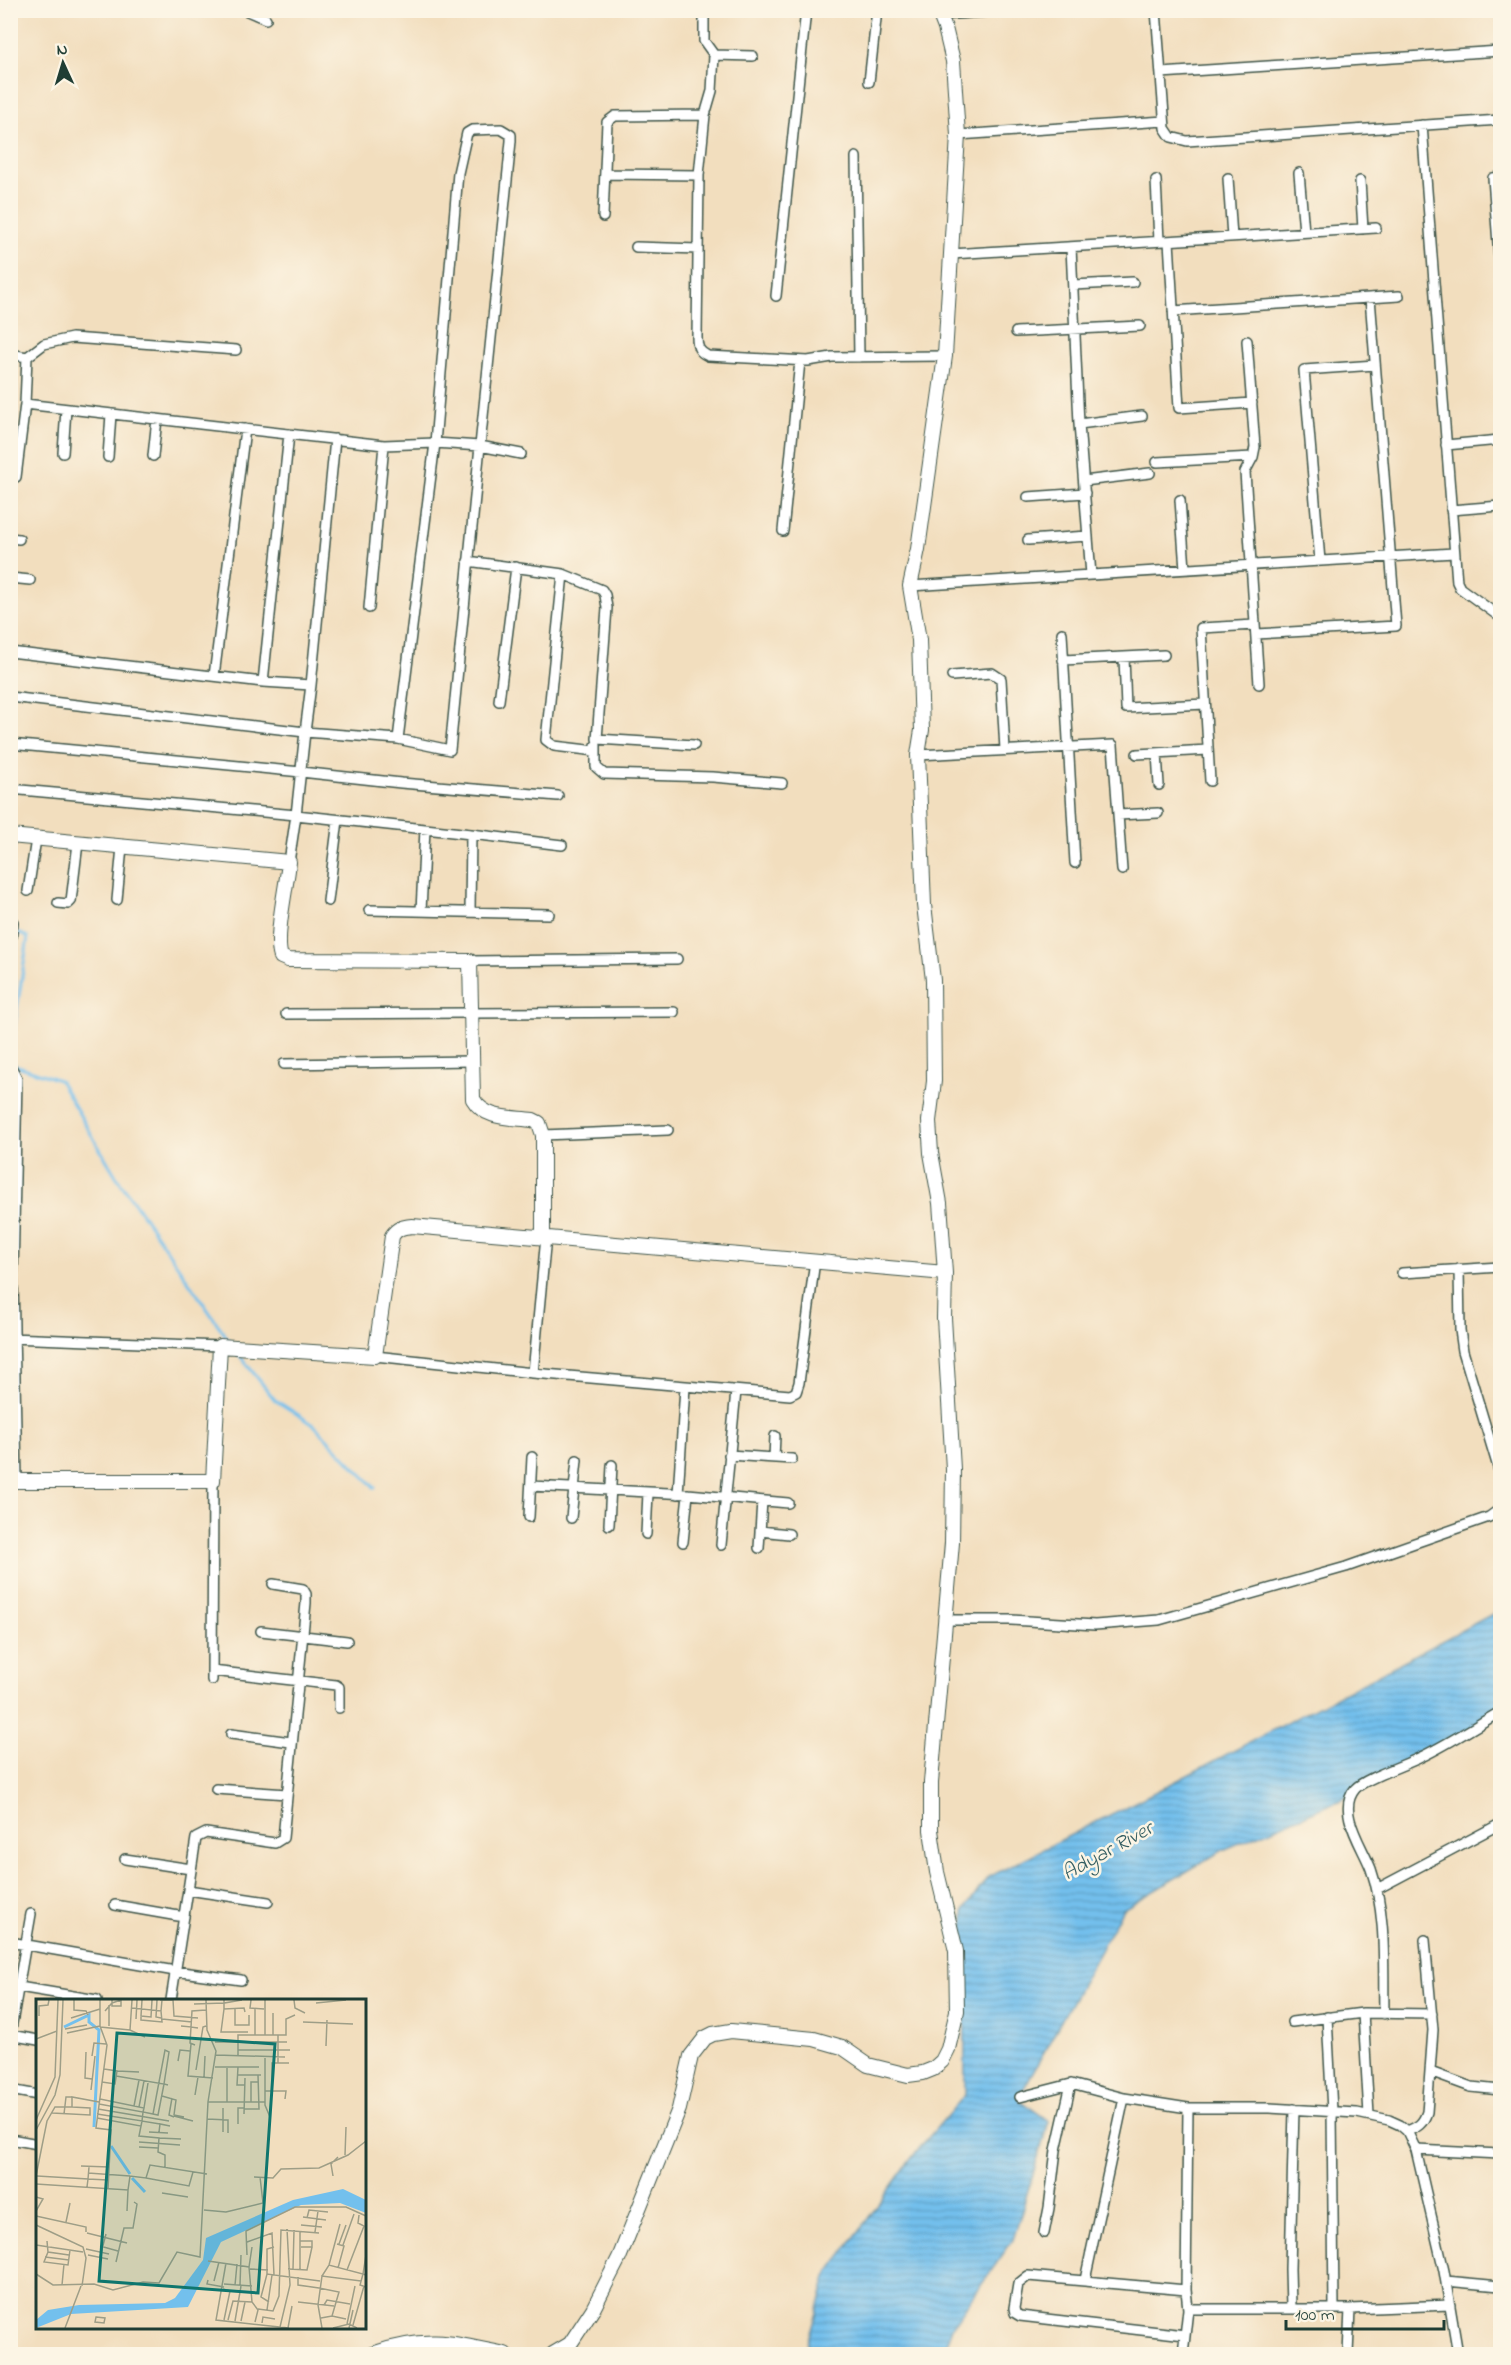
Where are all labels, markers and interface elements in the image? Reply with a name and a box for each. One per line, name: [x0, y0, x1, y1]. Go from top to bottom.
north arrow: [33, 33, 93, 93]
text: N: [56, 38, 69, 62]
water label: Adyar River: [1057, 1813, 1161, 1889]
inset map: [36, 1999, 366, 2329]
scale bar: [1286, 2293, 1444, 2331]
text: 100 m: [1295, 2303, 1335, 2329]

